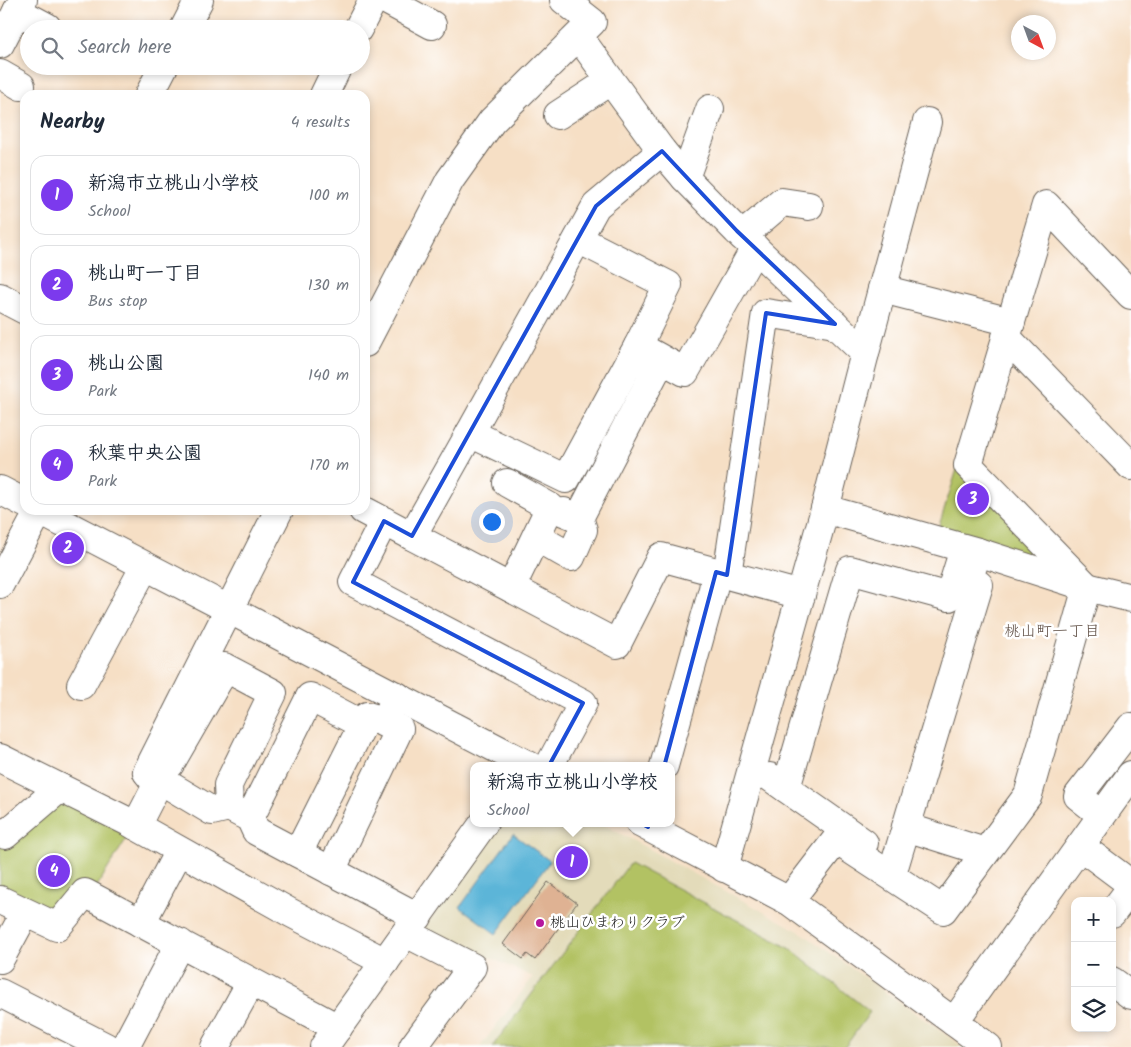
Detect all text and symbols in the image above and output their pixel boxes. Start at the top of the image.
north arrow [1011,15,1056,60]
search box [20,20,370,75]
text: Search here [78,33,172,63]
icon: search [38,34,66,62]
text: Nearby [40,106,105,139]
text: 4 results [291,110,350,135]
text: 新潟市立桃山小学校 [88,169,259,199]
text: 1 [55,183,59,208]
text: 100 m [309,183,349,208]
text: School [88,199,131,224]
text: 桃山町一丁目 [88,259,202,289]
text: 2 [52,273,62,298]
text: 130 m [308,273,349,298]
text: Bus stop [88,289,147,314]
text: 桃山公園 [88,349,164,379]
text: 3 [53,363,61,388]
text: 140 m [308,363,349,388]
text: Park [88,379,117,404]
text: 秋葉中央公園 [88,439,202,469]
text: 4 [53,453,61,478]
text: 170 m [309,453,349,478]
text: Park [88,469,117,494]
pin: 3 [957,480,989,518]
your location [479,509,505,535]
pin: 2 [52,529,84,567]
district label: 桃山町一丁目 [1004,619,1100,644]
popup [470,762,675,827]
text: 新潟市立桃山小学校 [487,768,658,798]
text: School [487,798,530,823]
pin: 1 [556,843,588,881]
pin: 4 [38,852,70,890]
map controls [1071,897,1116,1032]
button: + [1071,897,1116,942]
place label: 桃山ひまわりクラブ [550,911,685,935]
marker: 桃山ひまわりクラブ [534,917,546,929]
button: − [1071,942,1116,987]
button: layers [1071,987,1116,1032]

